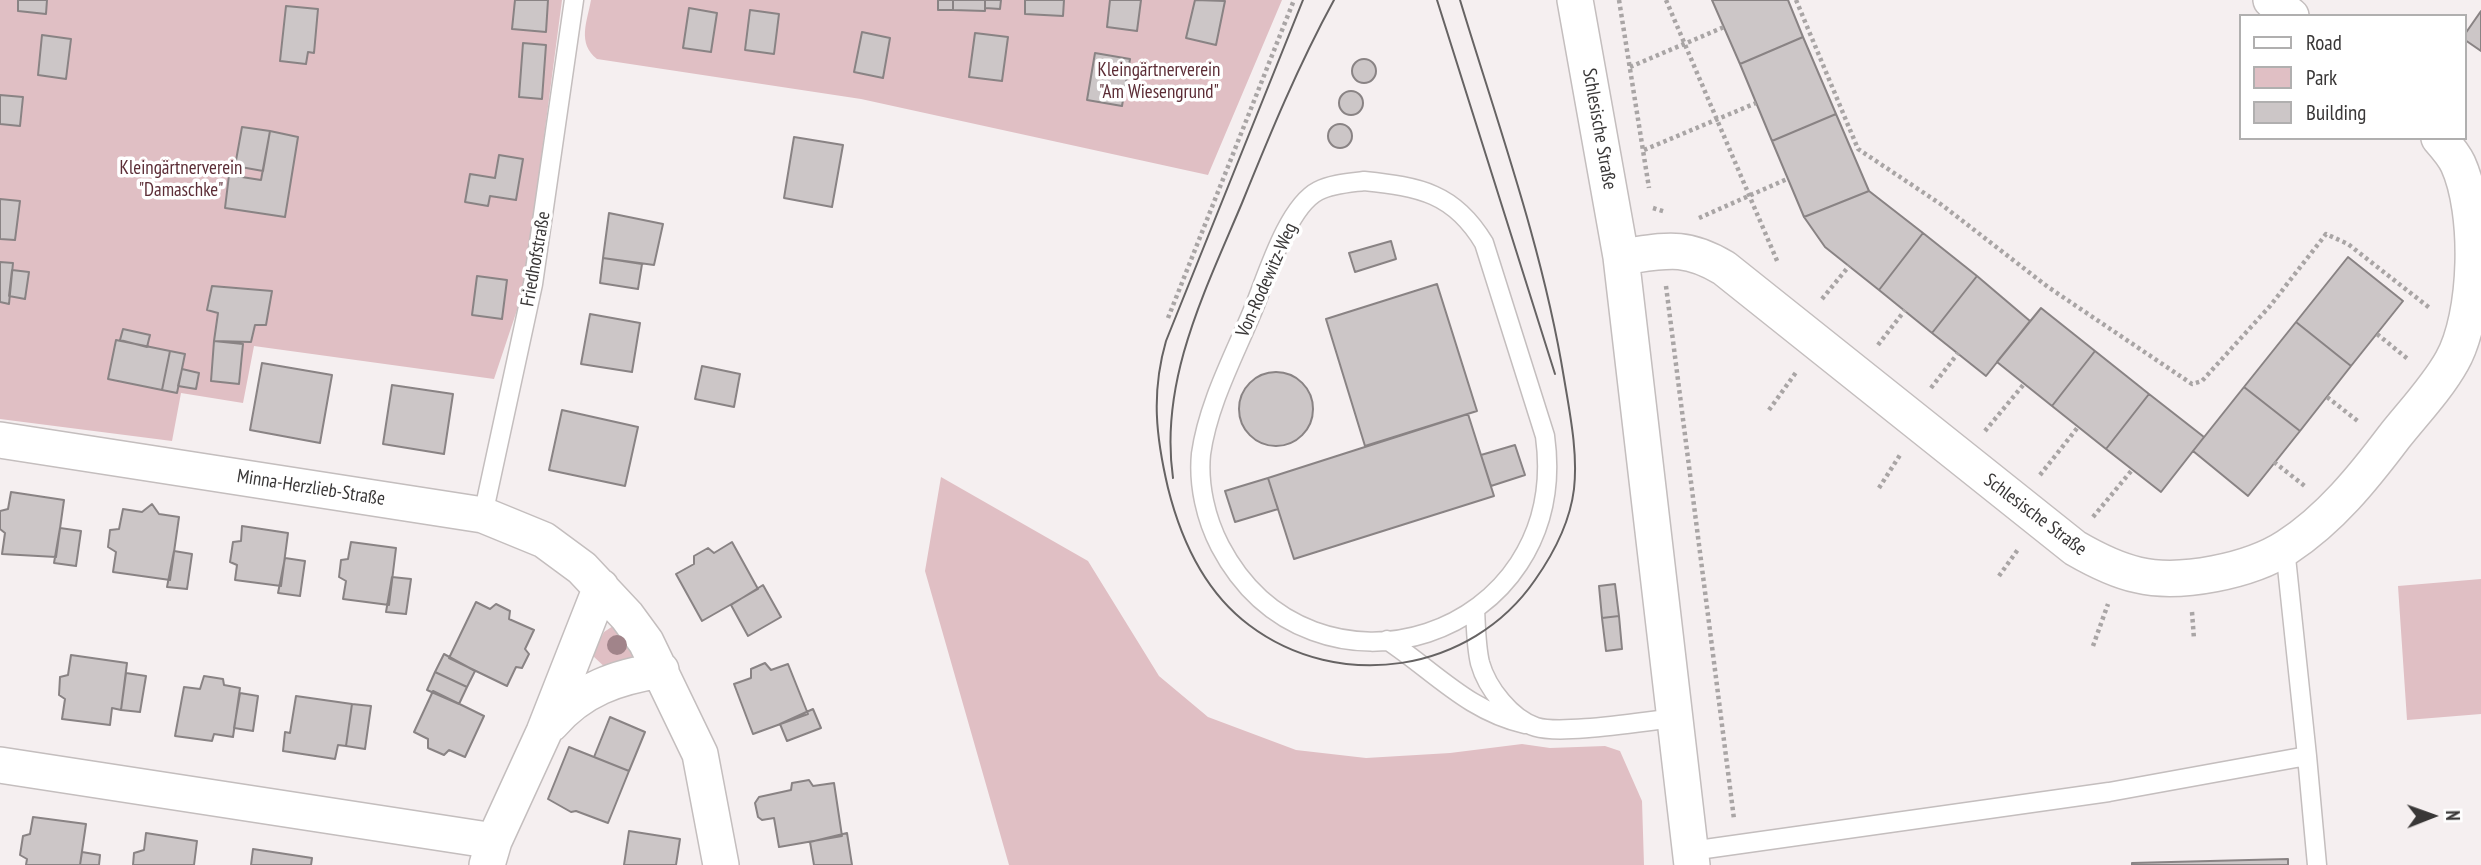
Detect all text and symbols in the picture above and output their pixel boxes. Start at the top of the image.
legend [2240,14,2467,140]
text: Road [2306,29,2342,56]
park label: Kleingärtnerverein "Am Wiesengrund" [1098,60,1220,104]
text: Park [2306,64,2337,91]
street label: Schlesische Straße [1577,67,1621,191]
text: Building [2306,99,2366,126]
park label: Kleingärtnerverein "Damaschke" [120,158,242,202]
street label: Friedhofstraße [516,210,556,308]
street label: Von-Rodewitz-Weg [1232,219,1302,341]
street label: Minna-Herzlieb-Straße [235,465,387,511]
street label: Schlesische Straße [1979,469,2091,561]
north arrow [2397,781,2467,851]
text: N [2441,810,2465,821]

